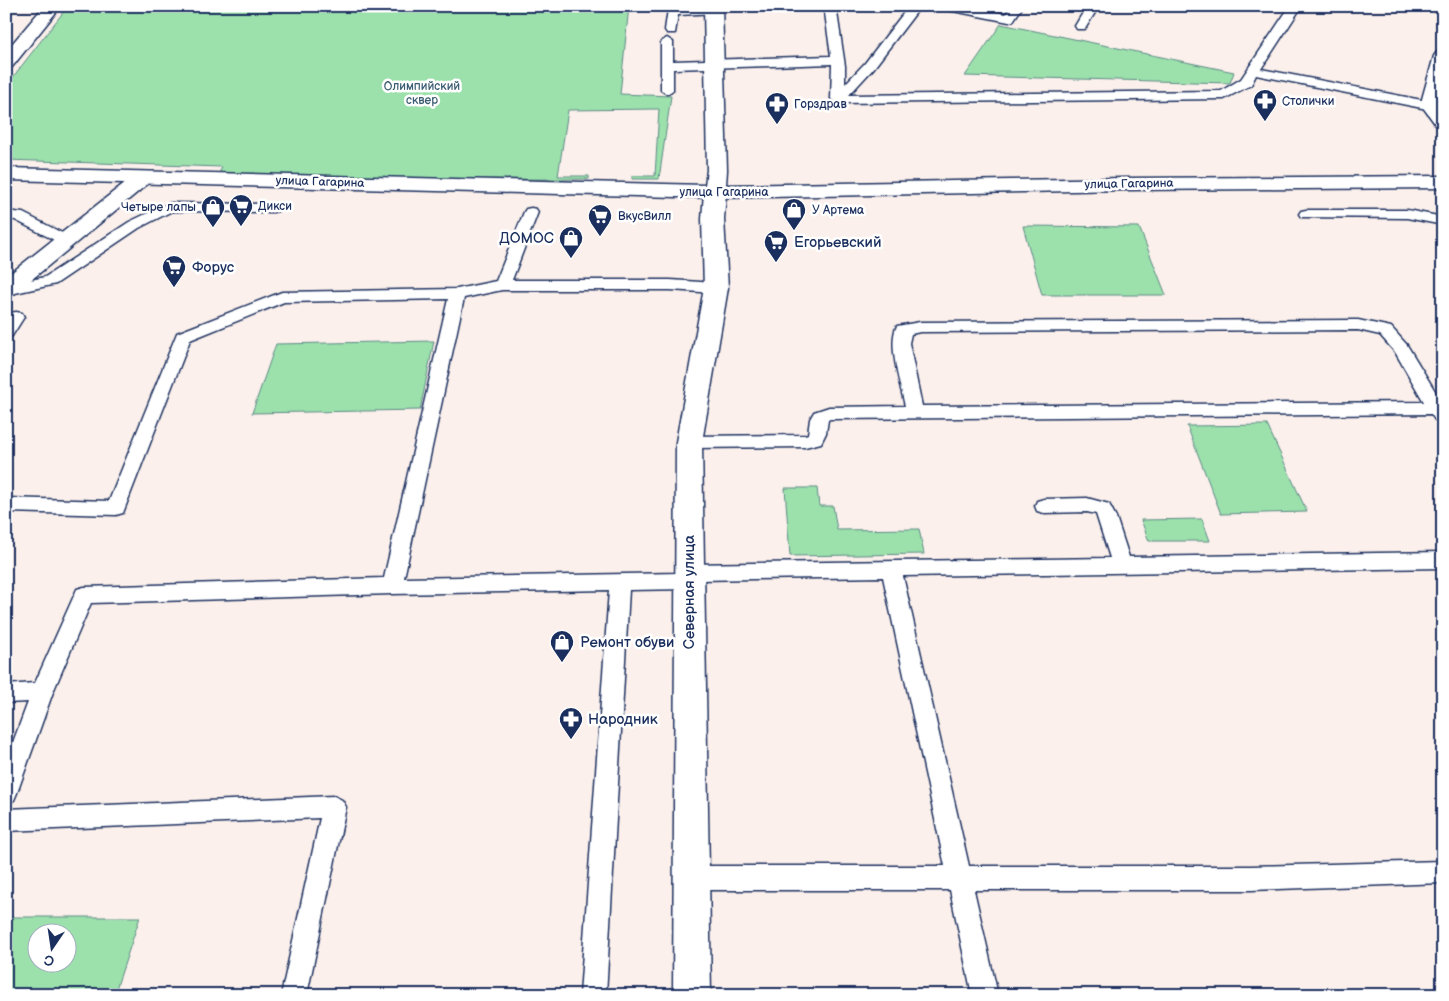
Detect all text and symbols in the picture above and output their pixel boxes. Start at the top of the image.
park label: Олимпийский сквер [384,79,460,108]
pharmacy icon: Столички [1252,88,1278,122]
pharmacy icon: Горздрав [764,91,790,125]
place label: Столички [1282,94,1334,109]
place label: Горздрав [794,97,847,112]
street label: улица Гагарина [275,173,365,191]
street label: улица Гагарина [1084,176,1174,192]
street label: улица Гагарина [680,185,769,200]
supermarket icon: Дикси [228,193,254,227]
shop icon: Четыре лапы [200,194,226,228]
shop icon: У Артема [781,197,807,231]
place label: Дикси [258,199,292,214]
place label: Четыре лапы [121,200,196,215]
supermarket icon: ВкусВилл [587,203,613,237]
place label: У Артема [812,203,864,218]
place label: ВкусВилл [618,209,672,224]
shop icon: ДОМОС [558,225,584,259]
place label: ДОМОС [499,229,554,248]
supermarket icon: Егорьевский [763,229,789,263]
place label: Егорьевский [794,233,881,252]
supermarket icon: Форус [161,254,187,288]
place label: Форус [192,258,235,277]
street label: Северная улица [680,535,699,649]
shop icon: Ремонт обуви [549,629,575,663]
place label: Ремонт обуви [580,633,674,652]
pharmacy icon: Народник [558,706,584,740]
place label: Народник [588,710,658,729]
north arrow [28,924,78,974]
text: С [42,951,56,970]

